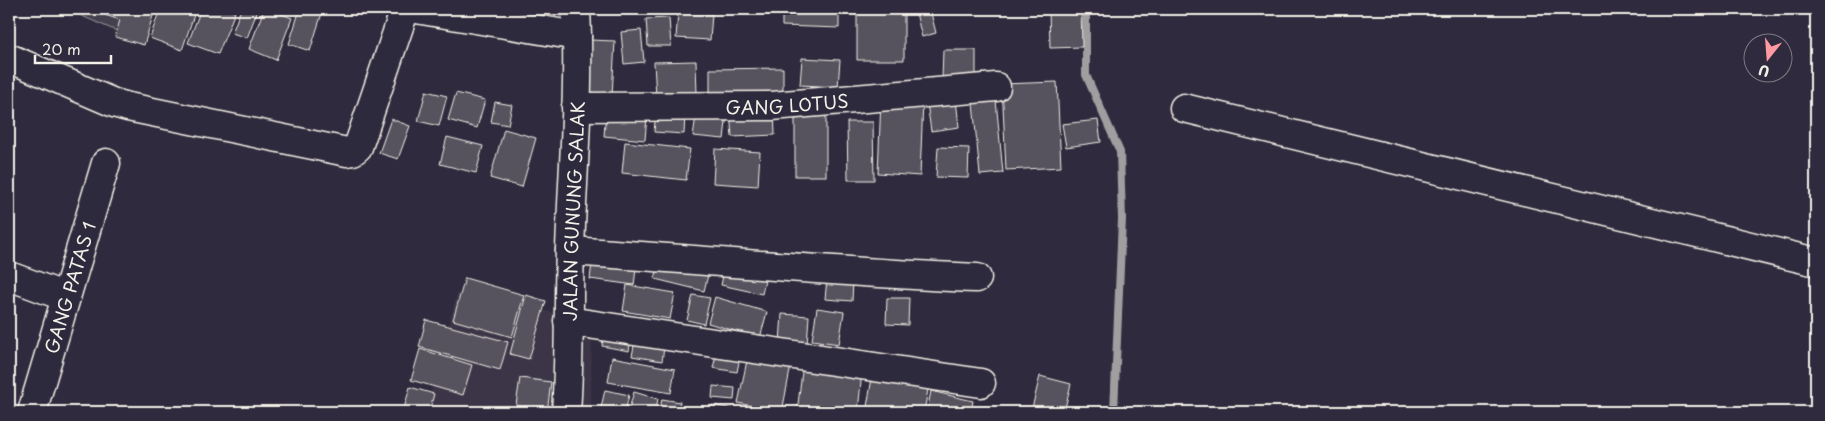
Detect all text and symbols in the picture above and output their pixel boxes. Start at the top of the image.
scale bar [35,32,111,64]
north arrow [1742,32,1792,82]
text: 20 m [42,37,81,60]
text: U [1756,59,1772,83]
street label: GANG LOTUS [725,86,849,120]
street label: JALAN GUNUNG SALAK [555,101,590,321]
street label: GANG PATAS 1 [37,218,101,357]

